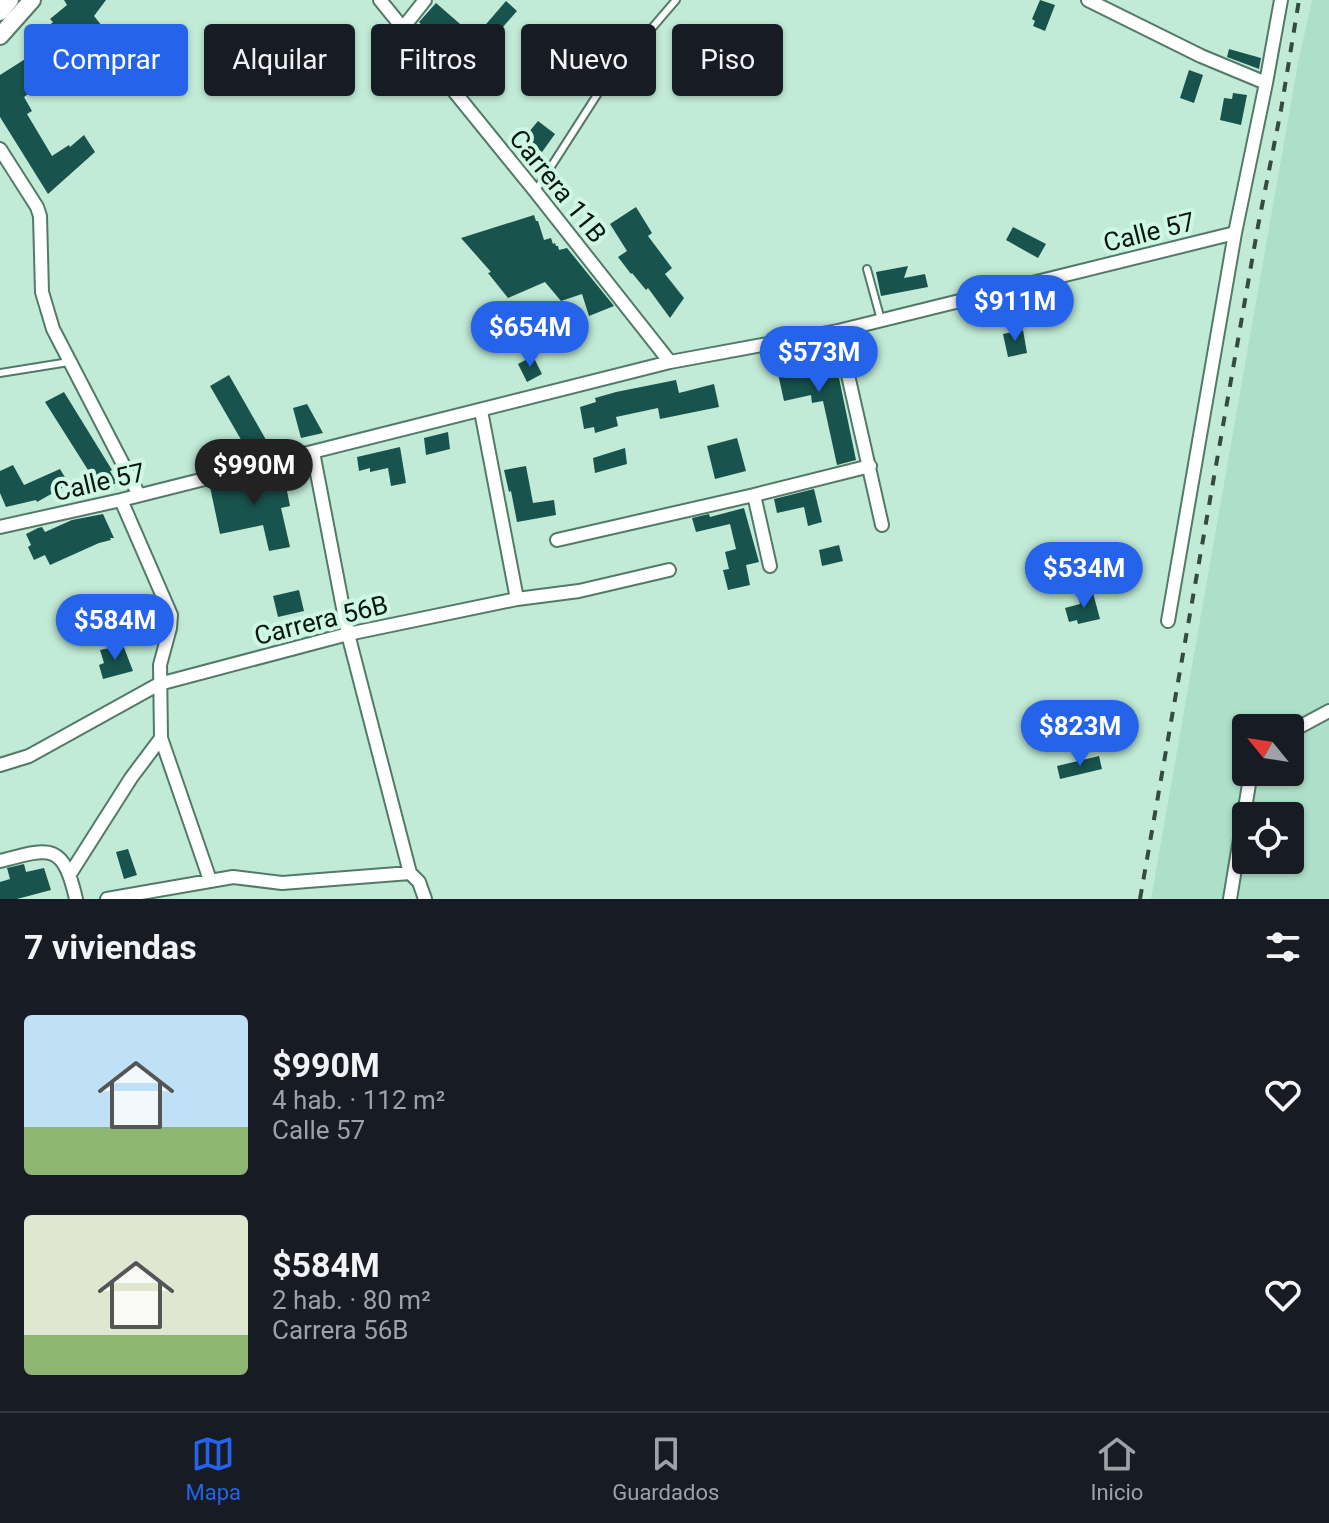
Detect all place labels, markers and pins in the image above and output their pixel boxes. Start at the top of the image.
pin: $911M [959,275,1071,343]
pin: $654M [474,301,586,369]
pin: $573M [763,326,875,394]
pin: $990M [198,439,310,507]
pin: $534M [1028,542,1140,610]
pin: $584M [59,594,171,662]
pin: $823M [1024,700,1136,768]

